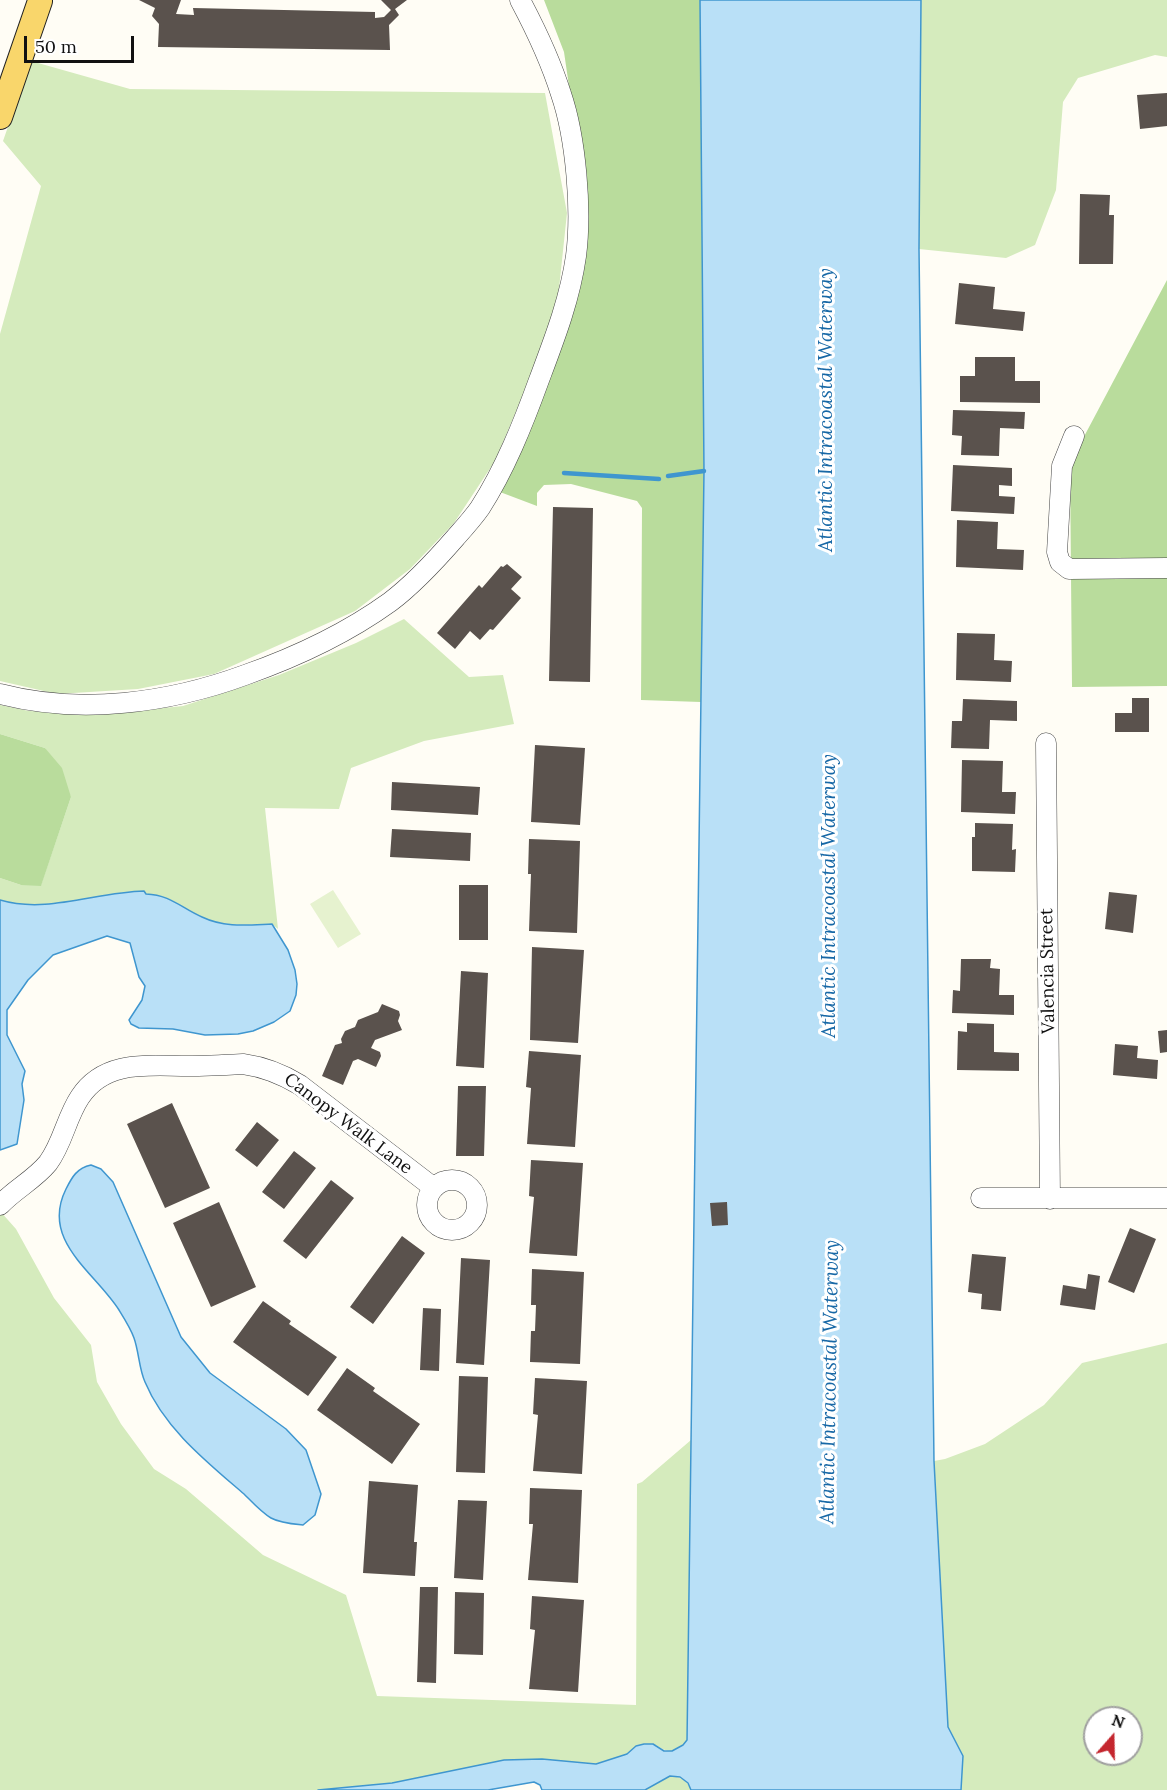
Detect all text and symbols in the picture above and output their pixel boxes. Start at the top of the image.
scale bar [27,24,136,62]
text: 50 m [35,35,77,58]
water label: Atlantic Intracoastal Waterway [814,268,838,552]
water label: Atlantic Intracoastal Waterway [817,754,841,1038]
street label: Valencia Street [1036,908,1060,1034]
street label: Canopy Walk Lane [280,1069,416,1179]
water label: Atlantic Intracoastal Waterway [816,1240,844,1524]
north arrow [1083,1706,1143,1766]
text: N [1109,1709,1128,1732]

